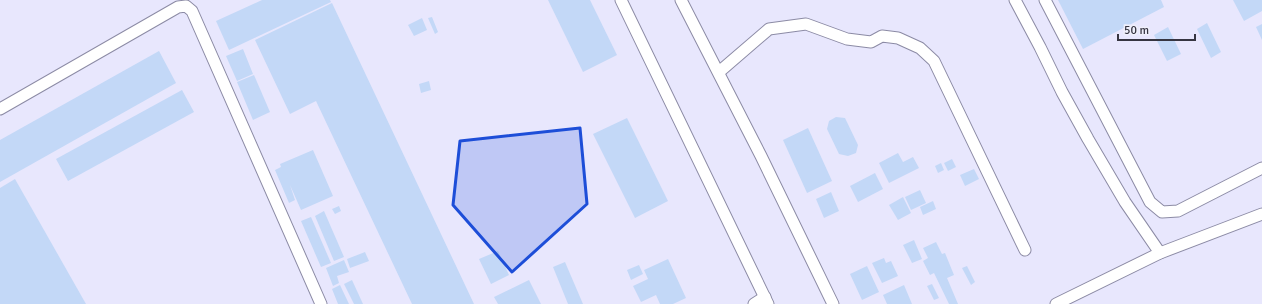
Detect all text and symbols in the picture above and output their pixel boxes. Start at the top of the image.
scale bar [1118,16,1195,42]
text: 50 m [1124,23,1149,38]

